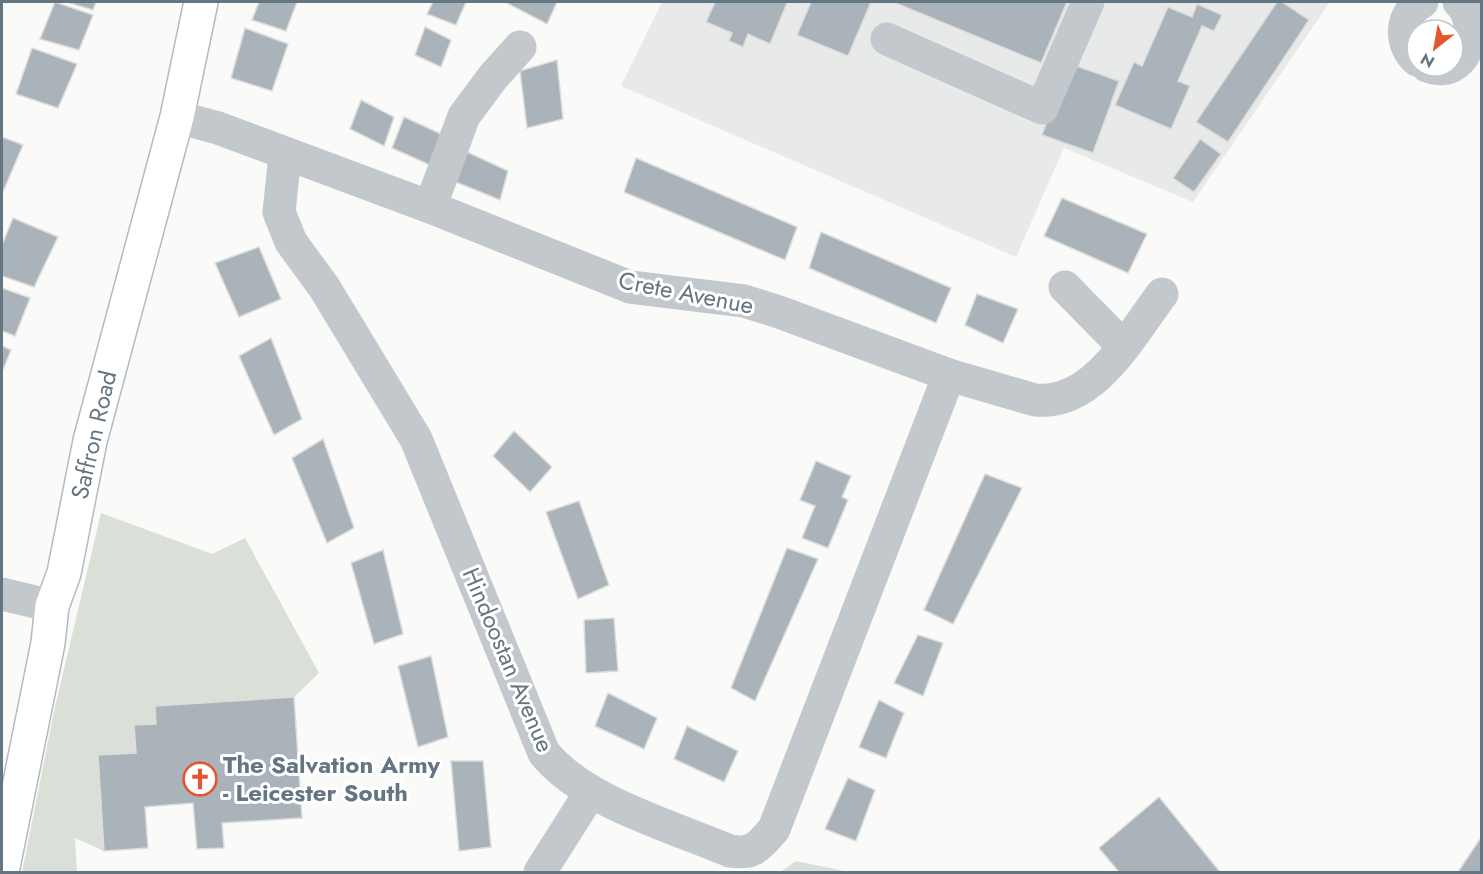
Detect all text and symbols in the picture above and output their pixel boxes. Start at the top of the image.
north arrow [1405,18,1465,78]
text: N [1416,47,1439,74]
street label: Crete Avenue [616,262,757,323]
street label: Saffron Road [62,367,125,503]
street label: Hindoostan Avenue [454,562,563,758]
place label: The Salvation Army - Leicester South [223,747,441,810]
church icon: The Salvation Army - Leicester South [182,761,218,797]

